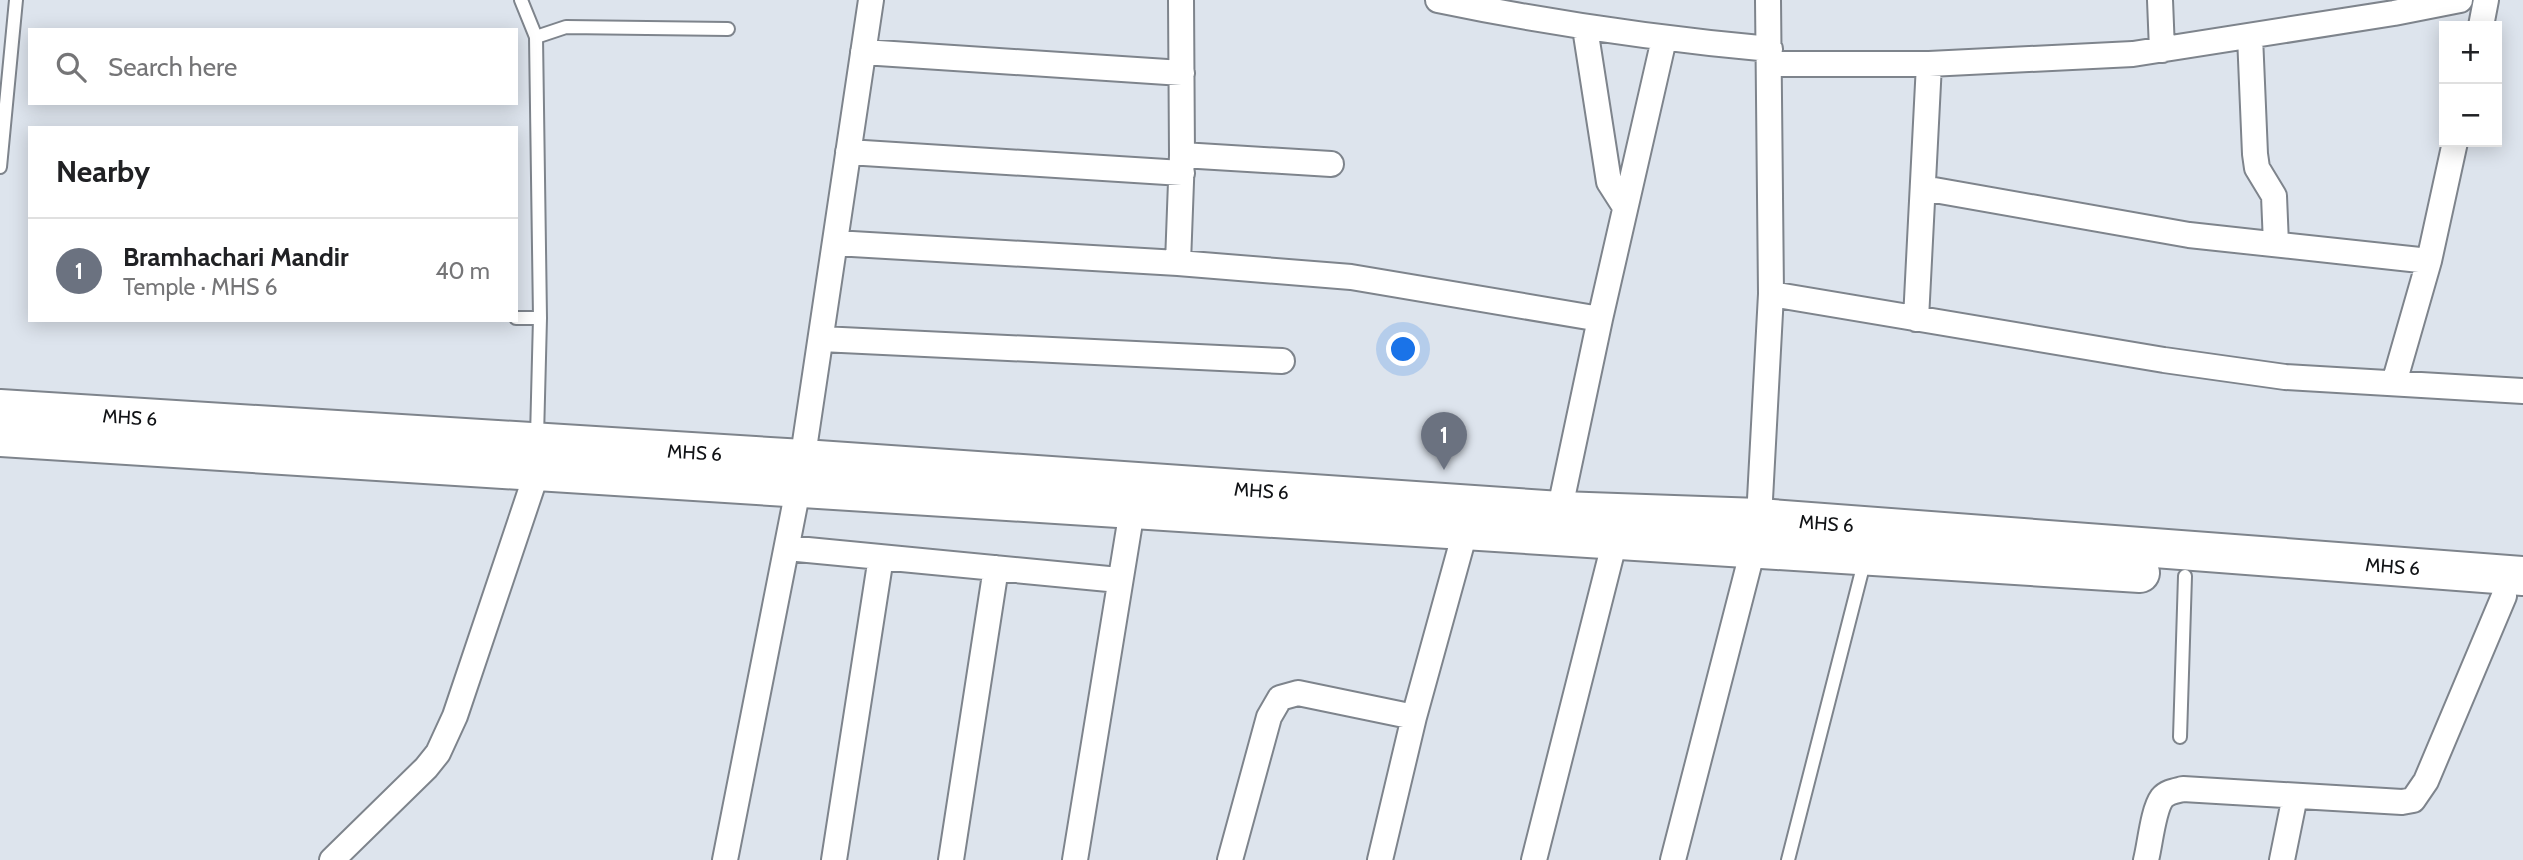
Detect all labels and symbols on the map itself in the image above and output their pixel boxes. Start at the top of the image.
your location [1386,332,1420,366]
street label: MHS 6 [102,404,158,430]
pin: 1 [1421,412,1467,470]
street label: MHS 6 [667,439,723,465]
street label: MHS 6 [1233,477,1290,504]
street label: MHS 6 [1798,510,1855,537]
street label: MHS 6 [2364,553,2421,580]

